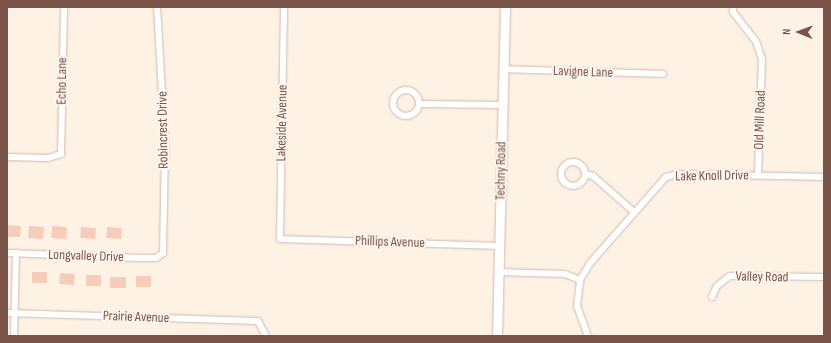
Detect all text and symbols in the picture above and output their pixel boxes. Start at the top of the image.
north arrow [779,12,819,52]
text: N [780,29,793,35]
street label: Echo Lane [53,57,71,105]
street label: Lavigne Lane [553,63,613,81]
street label: Lakeside Avenue [273,84,291,162]
street label: Old Mill Road [751,90,769,150]
street label: Robincrest Drive [154,91,172,169]
street label: Techny Road [492,141,510,201]
street label: Lake Knoll Drive [675,167,749,185]
street label: Phillips Avenue [355,232,425,252]
street label: Longvalley Drive [48,246,124,266]
street label: Valley Road [735,268,789,286]
street label: Prairie Avenue [103,307,169,327]

